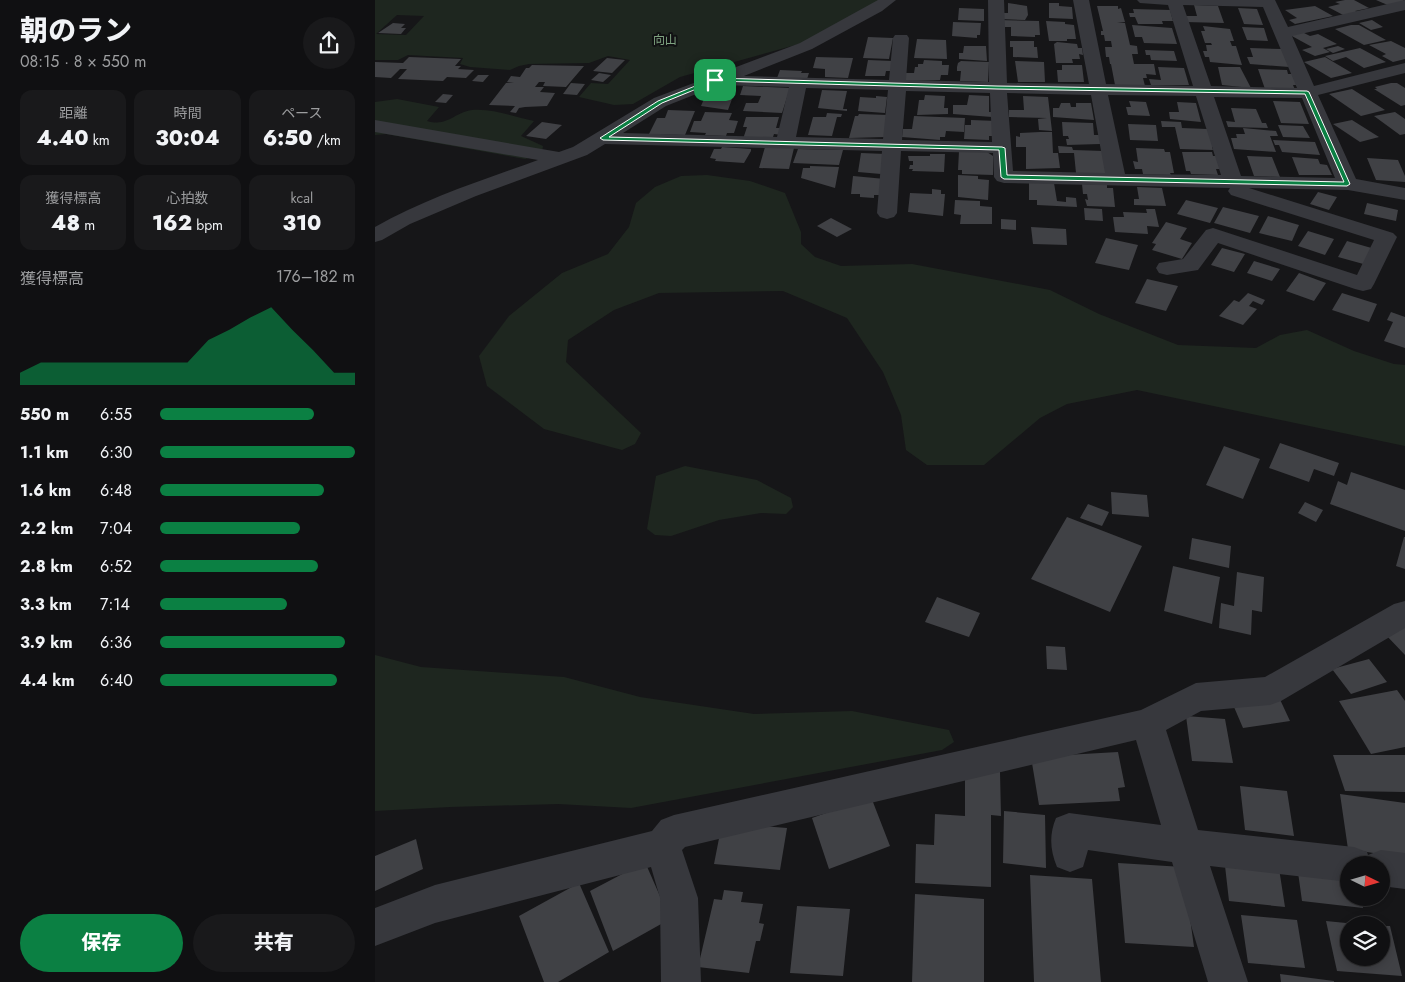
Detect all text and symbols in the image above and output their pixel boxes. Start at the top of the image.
text: 朝のラン [20,10,132,51]
button: share [303,17,355,69]
park label: 向山 [653,31,677,49]
text: 08:15 · 8 × 550 m [20,50,147,73]
pin [694,59,736,101]
icon: arrive [701,66,729,94]
text: 距離 [59,103,87,123]
text: 時間 [173,103,201,123]
text: ペース [281,103,322,123]
text: 4.40 [37,123,89,153]
text: 30:04 [155,123,220,153]
text: 6:50 [263,123,313,153]
text: km [89,130,110,150]
text: /km [313,130,341,150]
text: 獲得標高 [45,188,101,208]
text: 心拍数 [166,188,208,208]
text: kcal [291,188,313,208]
text: 48 [51,208,80,238]
text: 162 [152,208,192,238]
text: 310 [282,208,321,238]
text: m [80,215,95,235]
text: bpm [192,215,223,235]
text: 176–182 m [276,265,355,288]
text: 獲得標高 [20,267,84,290]
text: 550 m [20,403,69,426]
text: 6:55 [100,403,132,426]
text: 1.1 km [20,441,69,464]
text: 6:30 [100,441,132,464]
text: 1.6 km [20,479,71,502]
text: 6:48 [100,479,132,502]
text: 2.2 km [20,517,73,540]
text: 7:04 [100,517,132,540]
text: 2.8 km [20,555,73,578]
text: 6:52 [100,555,132,578]
text: 3.3 km [20,593,72,616]
text: 7:14 [100,593,130,616]
text: 3.9 km [20,631,73,654]
text: 6:36 [100,631,132,654]
text: 4.4 km [20,669,75,692]
text: 6:40 [100,669,133,692]
north arrow [1340,856,1390,906]
map controls [1340,856,1390,966]
button: 保存 [20,914,183,972]
button: 共有 [193,914,355,972]
button: layers [1340,916,1390,966]

